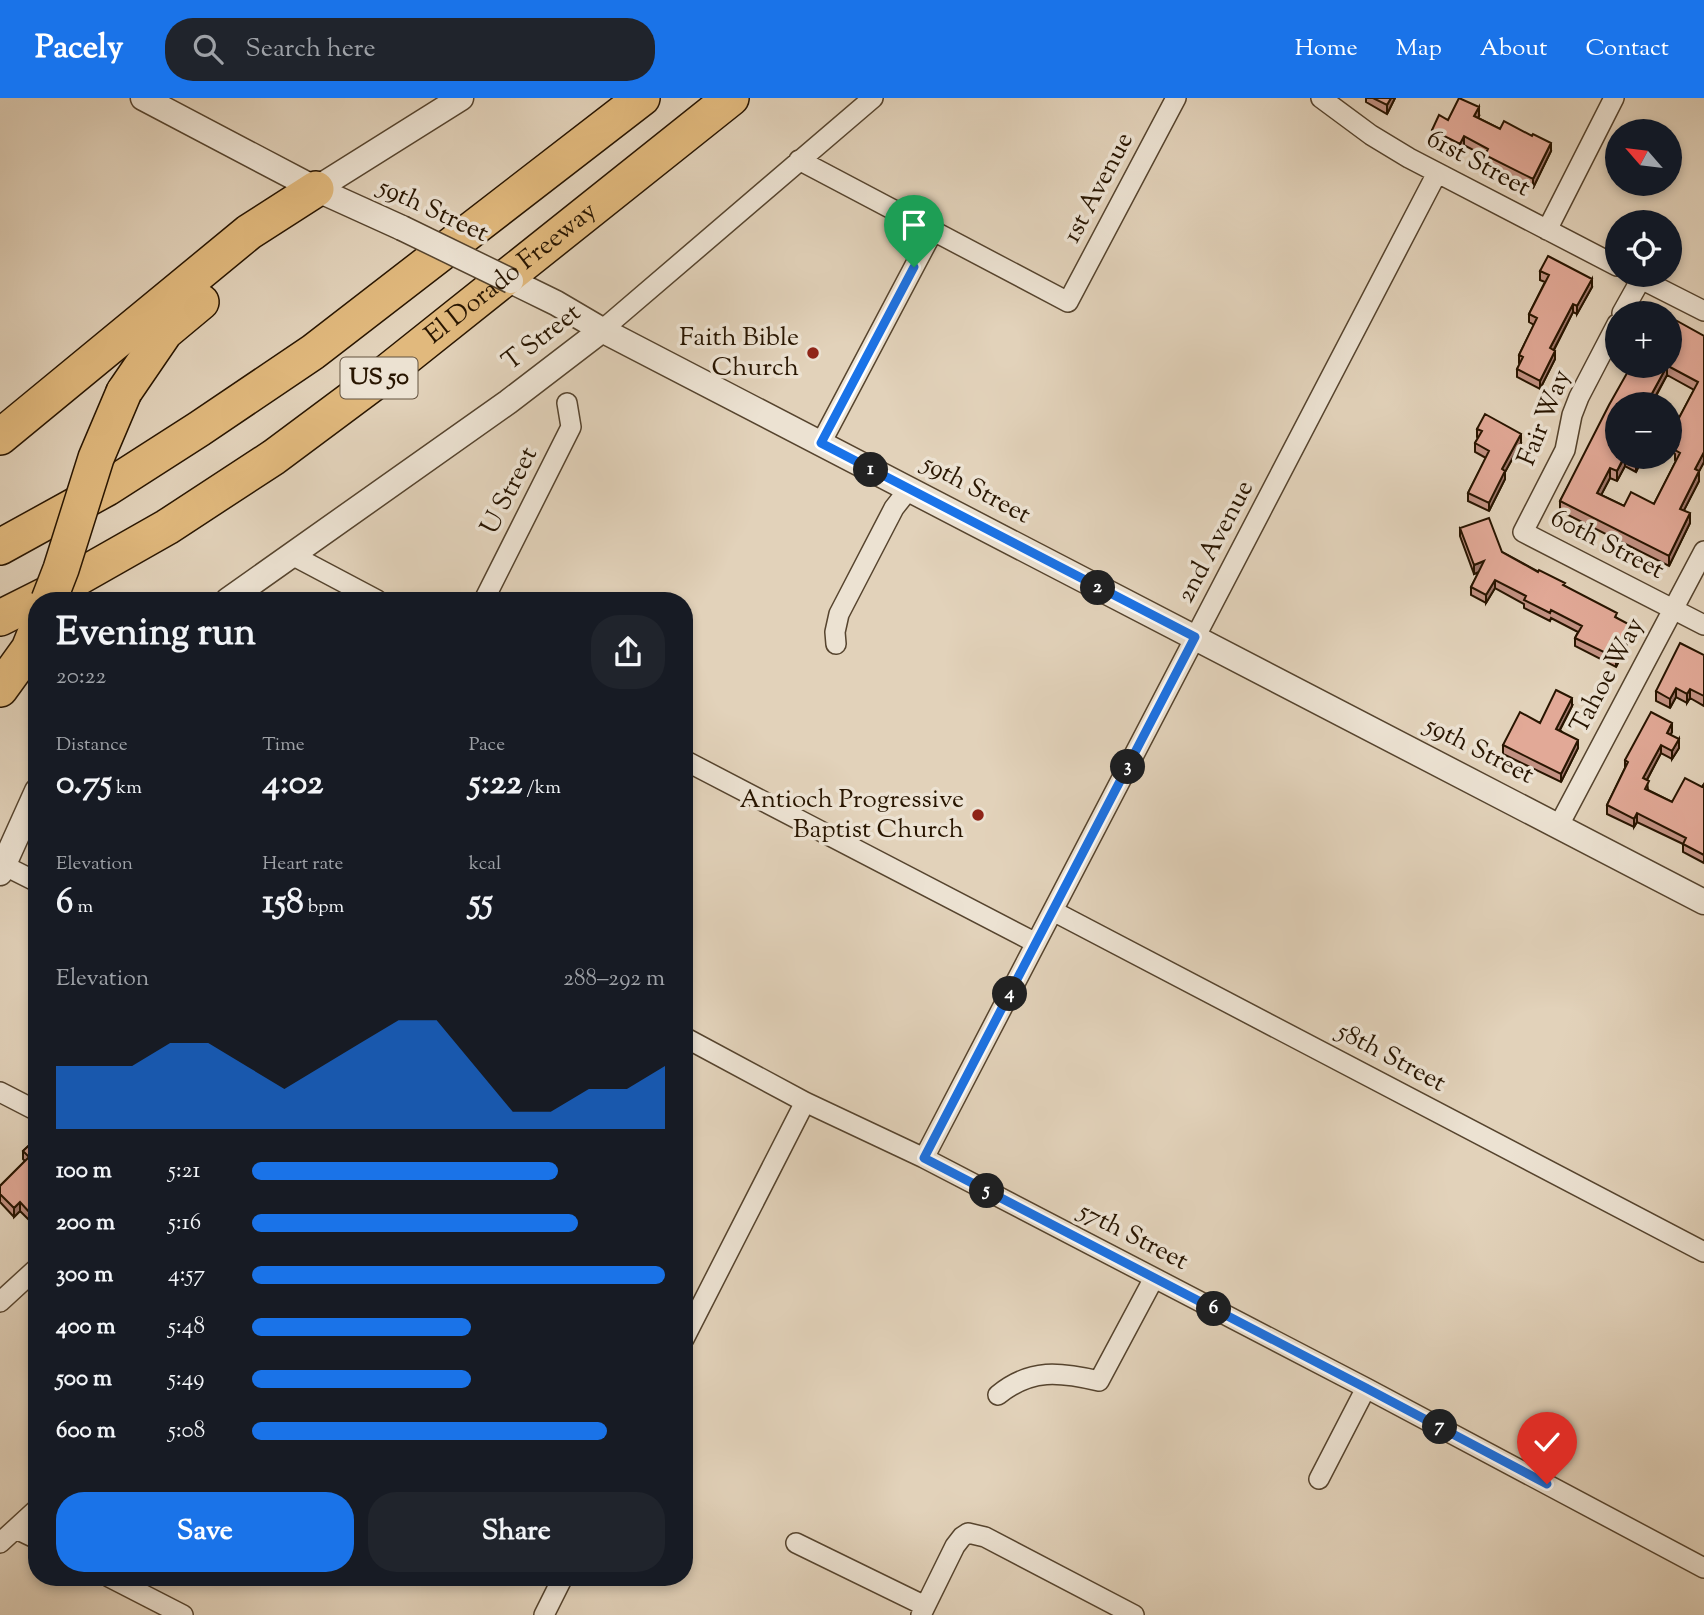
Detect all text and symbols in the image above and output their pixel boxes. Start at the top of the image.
search box [165,18,655,81]
text: Pacely [35,25,123,73]
icon: search [189,30,227,68]
text: Search here [245,31,376,68]
text: Home [1295,32,1358,66]
text: Map [1396,32,1442,66]
text: About [1480,32,1547,66]
text: Contact [1585,32,1669,66]
north arrow [1605,119,1682,196]
map controls [1605,119,1682,469]
street label: 61st Street [1419,121,1537,207]
street label: 1st Avenue [1054,126,1144,250]
street label: 59th Street [370,168,494,253]
street label: El Dorado Freeway [417,193,605,353]
pin [884,195,944,267]
icon: arrive [895,206,933,244]
button: locate [1605,210,1682,287]
street label: T Street [495,295,589,381]
button: + [1605,301,1682,378]
place label: Faith Bible Church [679,320,799,387]
marker: Faith Bible Church [805,345,821,361]
road number: US 50 [340,358,418,398]
street label: Fair Way [1509,364,1581,472]
button: − [1605,392,1682,469]
street label: U Street [472,441,548,541]
street label: 59th Street [913,445,1037,534]
pin: 1 [854,452,888,488]
text: 1 [867,456,874,483]
street label: 2nd Avenue [1168,474,1264,610]
street label: 60th Street [1544,501,1670,590]
pin: 2 [1080,570,1116,606]
text: 2 [1093,574,1102,601]
text: Evening run [56,608,256,662]
street label: Tahoe Way [1562,611,1654,741]
button: share [591,615,665,689]
text: 20:22 [56,661,106,694]
street label: 59th Street [1416,707,1540,794]
text: Distance [56,732,128,759]
text: Time [262,732,305,759]
text: Pace [469,732,505,759]
pin: 3 [1110,750,1146,784]
text: 3 [1124,753,1131,780]
text: 0.75 [56,759,112,810]
text: 4:02 [262,759,323,810]
text: 5:22 [469,759,523,810]
text: km [112,775,142,802]
text: /km [523,775,561,802]
place label: Antioch Progressive Baptist Church [740,782,964,849]
marker: Antioch Progressive Baptist Church [970,807,986,823]
text: Elevation [56,851,133,878]
text: Heart rate [262,851,343,878]
text: kcal [469,851,501,878]
text: 6 [56,878,73,929]
text: 158 [262,878,304,929]
text: 55 [469,878,493,929]
text: m [73,894,93,921]
text: bpm [304,894,344,921]
text: Elevation [56,963,149,996]
text: 288–292 m [563,963,665,996]
pin: 4 [992,976,1028,1012]
text: 4 [1005,980,1014,1007]
street label: 58th Street [1328,1013,1452,1102]
text: 100 m [56,1155,112,1188]
text: 5:21 [168,1155,200,1188]
pin: 5 [970,1174,1004,1208]
text: 5 [983,1177,990,1204]
street label: 57th Street [1070,1193,1194,1280]
text: 200 m [56,1207,115,1240]
text: 5:16 [168,1207,201,1240]
text: 300 m [56,1259,113,1292]
text: 4:57 [168,1259,205,1292]
pin: 6 [1196,1292,1232,1326]
text: 6 [1209,1295,1218,1322]
text: 400 m [56,1311,116,1344]
text: 5:48 [168,1311,205,1344]
text: 500 m [56,1363,112,1396]
text: 5:49 [168,1363,204,1396]
pin: 7 [1422,1410,1458,1444]
pin [1517,1412,1577,1484]
text: 7 [1435,1413,1444,1440]
text: 600 m [56,1415,116,1448]
text: 5:08 [168,1415,205,1448]
icon: check [1528,1423,1566,1461]
button: Save [56,1492,354,1572]
button: Share [368,1492,665,1572]

